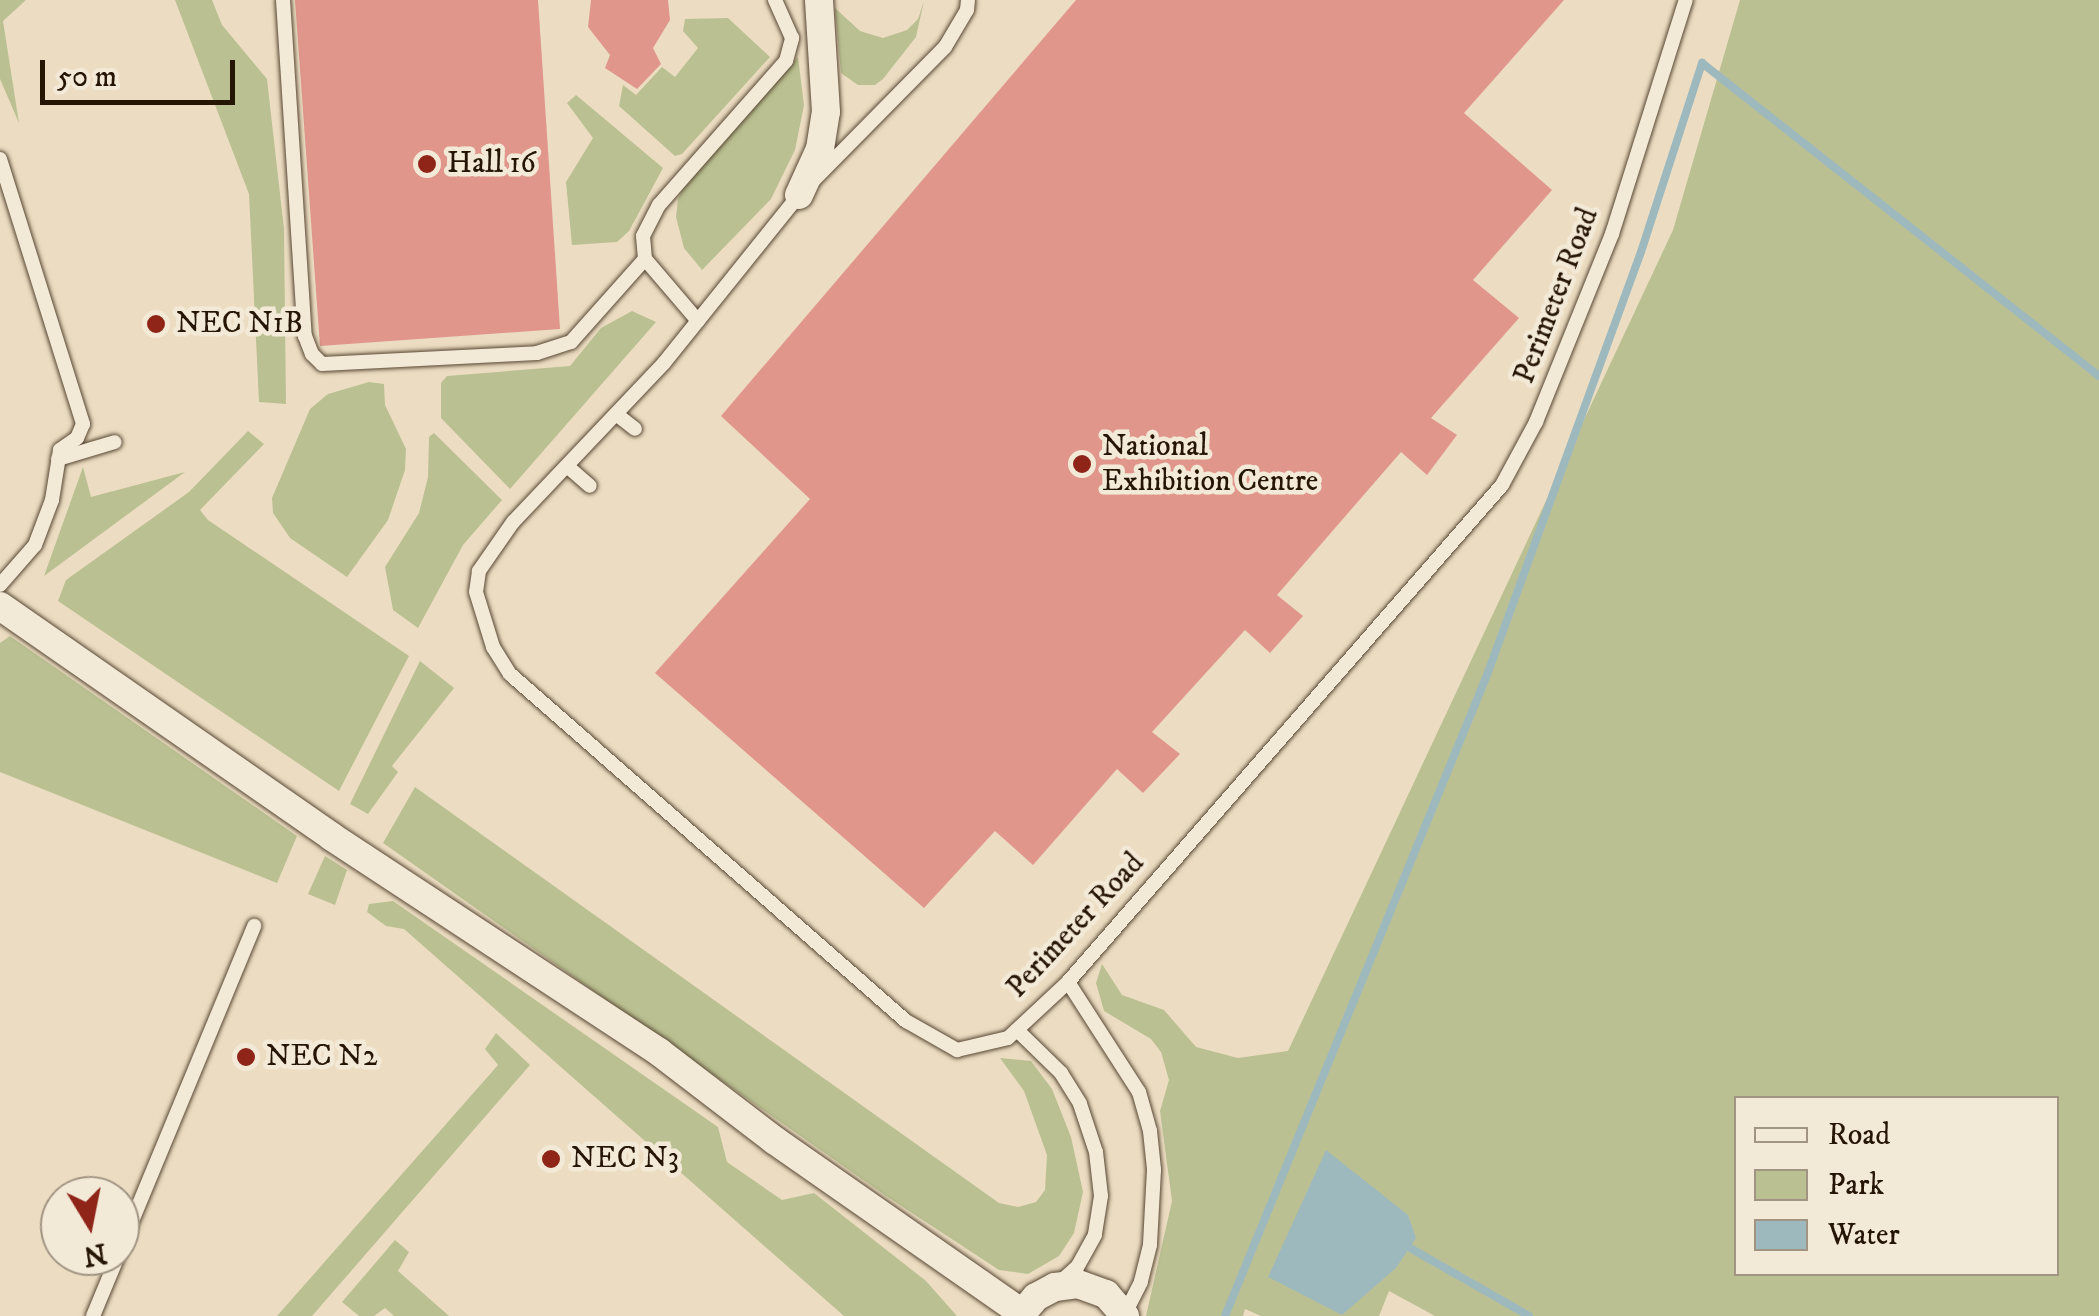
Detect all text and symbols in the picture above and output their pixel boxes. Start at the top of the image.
scale bar [45,40,240,102]
text: 50 m [57,59,117,96]
place label: Hall 16 [447,146,536,182]
marker: Hall 16 [416,153,438,175]
street label: Perimeter Road [1507,203,1607,389]
place label: NEC N1B [176,306,303,342]
marker: NEC N1B [145,313,167,335]
place label: National Exhibition Centre [1102,429,1318,500]
marker: National Exhibition Centre [1071,453,1093,475]
street label: Perimeter Road [1000,846,1152,1006]
place label: NEC N2 [266,1039,378,1075]
marker: NEC N2 [235,1046,257,1068]
legend [1734,1096,2059,1276]
text: Road [1828,1117,1890,1154]
place label: NEC N3 [571,1141,679,1177]
marker: NEC N3 [540,1148,562,1170]
text: Park [1828,1167,1884,1204]
north arrow [40,1176,140,1276]
text: Water [1828,1217,1900,1254]
text: N [81,1235,109,1273]

